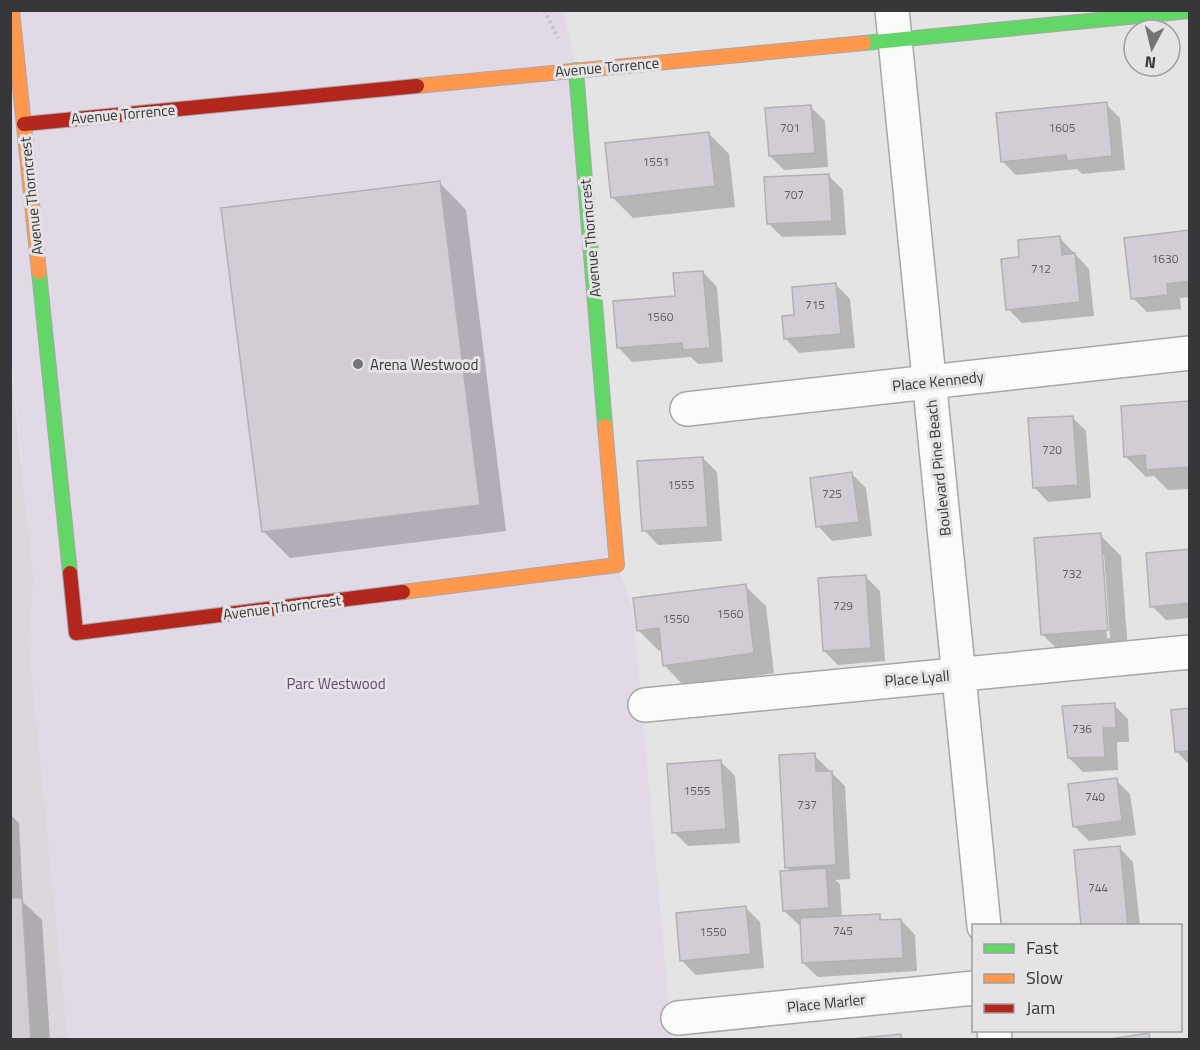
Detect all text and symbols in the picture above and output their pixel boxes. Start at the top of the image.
north arrow [1122,18,1182,78]
text: N [1143,50,1157,75]
street label: Avenue Torrence [554,51,660,83]
street label: Avenue Torrence [70,98,176,130]
house number: 701 [780,118,800,137]
house number: 1605 [1049,118,1076,137]
street label: Avenue Thorncrest [13,135,49,256]
house number: 1551 [643,152,669,171]
street label: Avenue Thorncrest [573,177,607,298]
house number: 707 [784,185,804,204]
house number: 1630 [1152,249,1179,268]
house number: 712 [1031,259,1051,278]
house number: 715 [805,295,825,314]
house number: 1560 [647,307,674,326]
place label: Arena Westwood [370,353,478,376]
marker: Arena Westwood [351,357,365,371]
street label: Place Kennedy [891,365,985,397]
street label: Boulevard Pine Beach [919,399,957,537]
house number: 720 [1042,440,1062,459]
house number: 1555 [668,475,695,494]
house number: 725 [822,484,842,503]
house number: 732 [1062,564,1082,583]
street label: Avenue Thorncrest [222,588,343,626]
house number: 729 [833,596,853,615]
house number: 1560 [717,604,744,623]
house number: 1550 [663,609,690,628]
street label: Place Lyall [883,664,951,692]
park label: Parc Westwood [286,672,386,695]
house number: 736 [1072,719,1092,738]
house number: 1555 [684,781,711,800]
house number: 740 [1085,787,1105,806]
house number: 737 [797,795,817,814]
house number: 744 [1088,878,1108,897]
house number: 745 [833,921,853,940]
house number: 1550 [700,922,727,941]
legend [972,924,1182,1032]
text: Fast [1026,934,1059,961]
text: Slow [1026,964,1063,991]
street label: Place Marler [786,987,866,1019]
text: Jam [1026,994,1055,1021]

